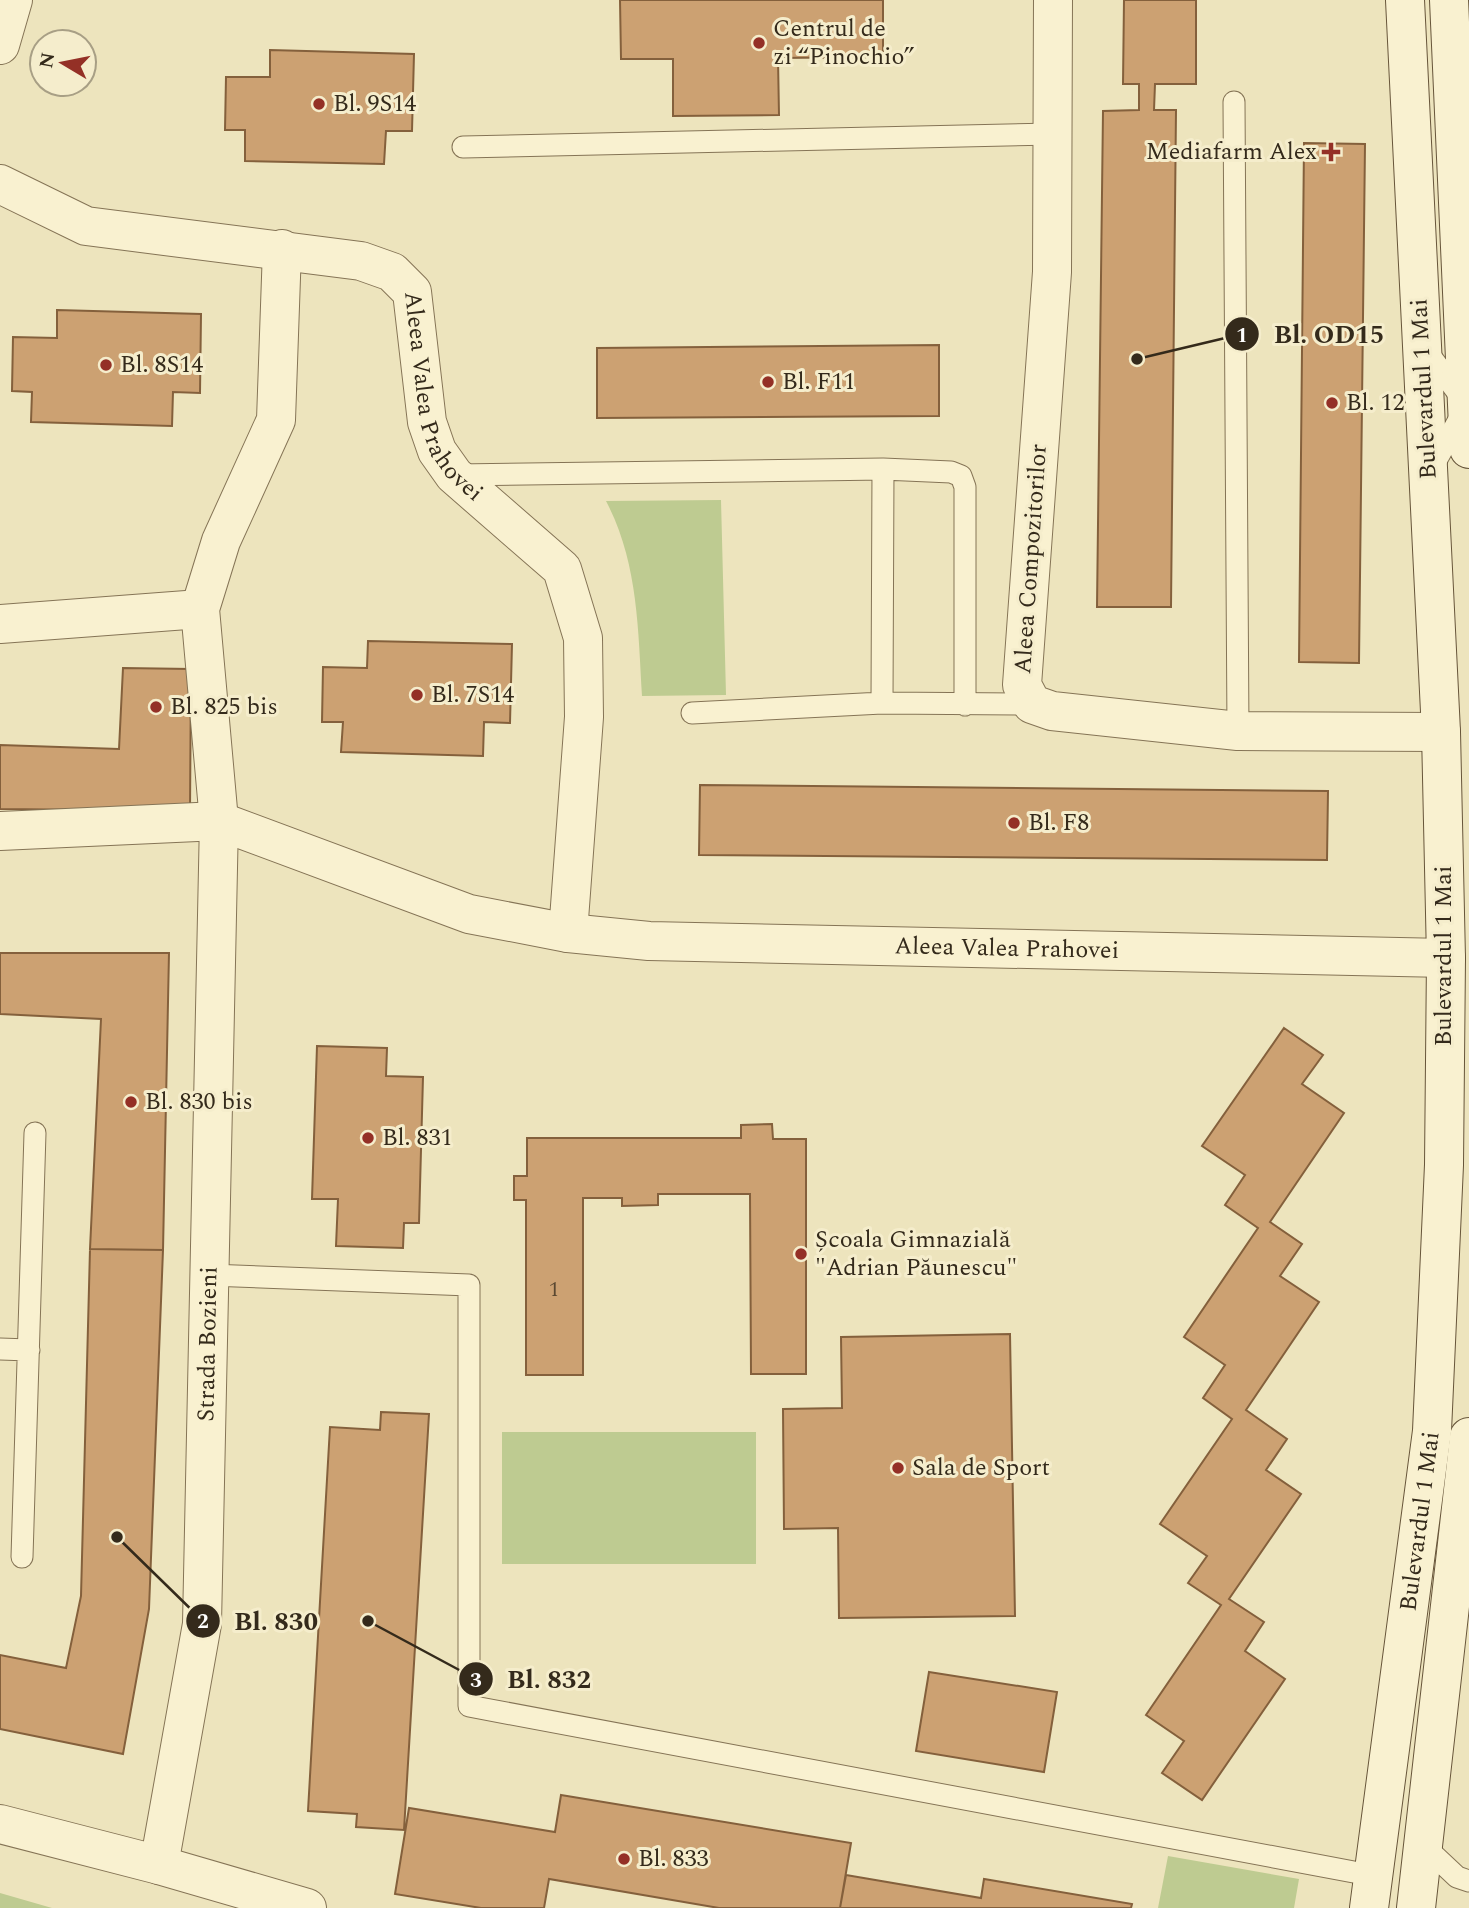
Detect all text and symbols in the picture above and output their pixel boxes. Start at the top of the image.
place label: Centrul de zi “Pinochio” [773,11,915,75]
north arrow [28,28,98,98]
marker: Centrul de zi “Pinochio” [751,35,767,51]
text: N [32,50,63,70]
place label: Bl. 9S14 [333,86,416,122]
marker: Bl. 9S14 [311,96,327,112]
place label: Mediafarm Alex [1146,134,1317,170]
marker: Mediafarm Alex [1323,144,1339,160]
street label: Aleea Valea Prahovei [394,289,491,510]
street label: Bulevardul 1 Mai [1401,298,1447,480]
callout: Bl. OD15 [1224,311,1398,358]
text: Bl. OD15 [1274,315,1384,355]
text: 1 [1236,320,1248,352]
place label: Bl. 8S14 [120,347,203,383]
marker: Bl. 8S14 [98,357,114,373]
place label: Bl. F11 [782,364,855,400]
marker: Bl. F11 [760,374,776,390]
place label: Bl. 12 [1346,385,1405,421]
marker: Bl. 12 [1324,395,1340,411]
street label: Aleea Compozitorilor [1005,443,1057,675]
place label: Bl. 7S14 [431,677,514,713]
marker: Bl. 7S14 [409,687,425,703]
place label: Bl. 825 bis [170,689,278,725]
marker: Bl. 825 bis [148,699,164,715]
place label: Bl. F8 [1028,805,1089,841]
marker: Bl. F8 [1006,815,1022,831]
street label: Bulevardul 1 Mai [1426,866,1462,1046]
street label: Aleea Valea Prahovei [894,928,1120,969]
place label: Bl. 830 bis [145,1084,253,1120]
marker: Bl. 830 bis [123,1094,139,1110]
place label: Bl. 831 [382,1120,453,1156]
marker: Bl. 831 [360,1130,376,1146]
place label: Școala Gimnazială "Adrian Păunescu" [815,1222,1017,1286]
marker: Școala Gimnazială "Adrian Păunescu" [793,1246,809,1262]
street label: Strada Bozieni [188,1266,228,1422]
house number: 1 [549,1274,559,1306]
street label: Bulevardul 1 Mai [1390,1429,1450,1613]
place label: Sala de Sport [912,1450,1050,1486]
marker: Sala de Sport [890,1460,906,1476]
callout: Bl. 830 [185,1597,332,1644]
text: Bl. 830 [234,1602,318,1642]
text: 2 [197,1606,209,1638]
callout: Bl. 832 [458,1656,605,1703]
text: Bl. 832 [507,1660,591,1700]
text: 3 [470,1665,482,1697]
place label: Bl. 833 [638,1841,709,1877]
marker: Bl. 833 [616,1851,632,1867]

